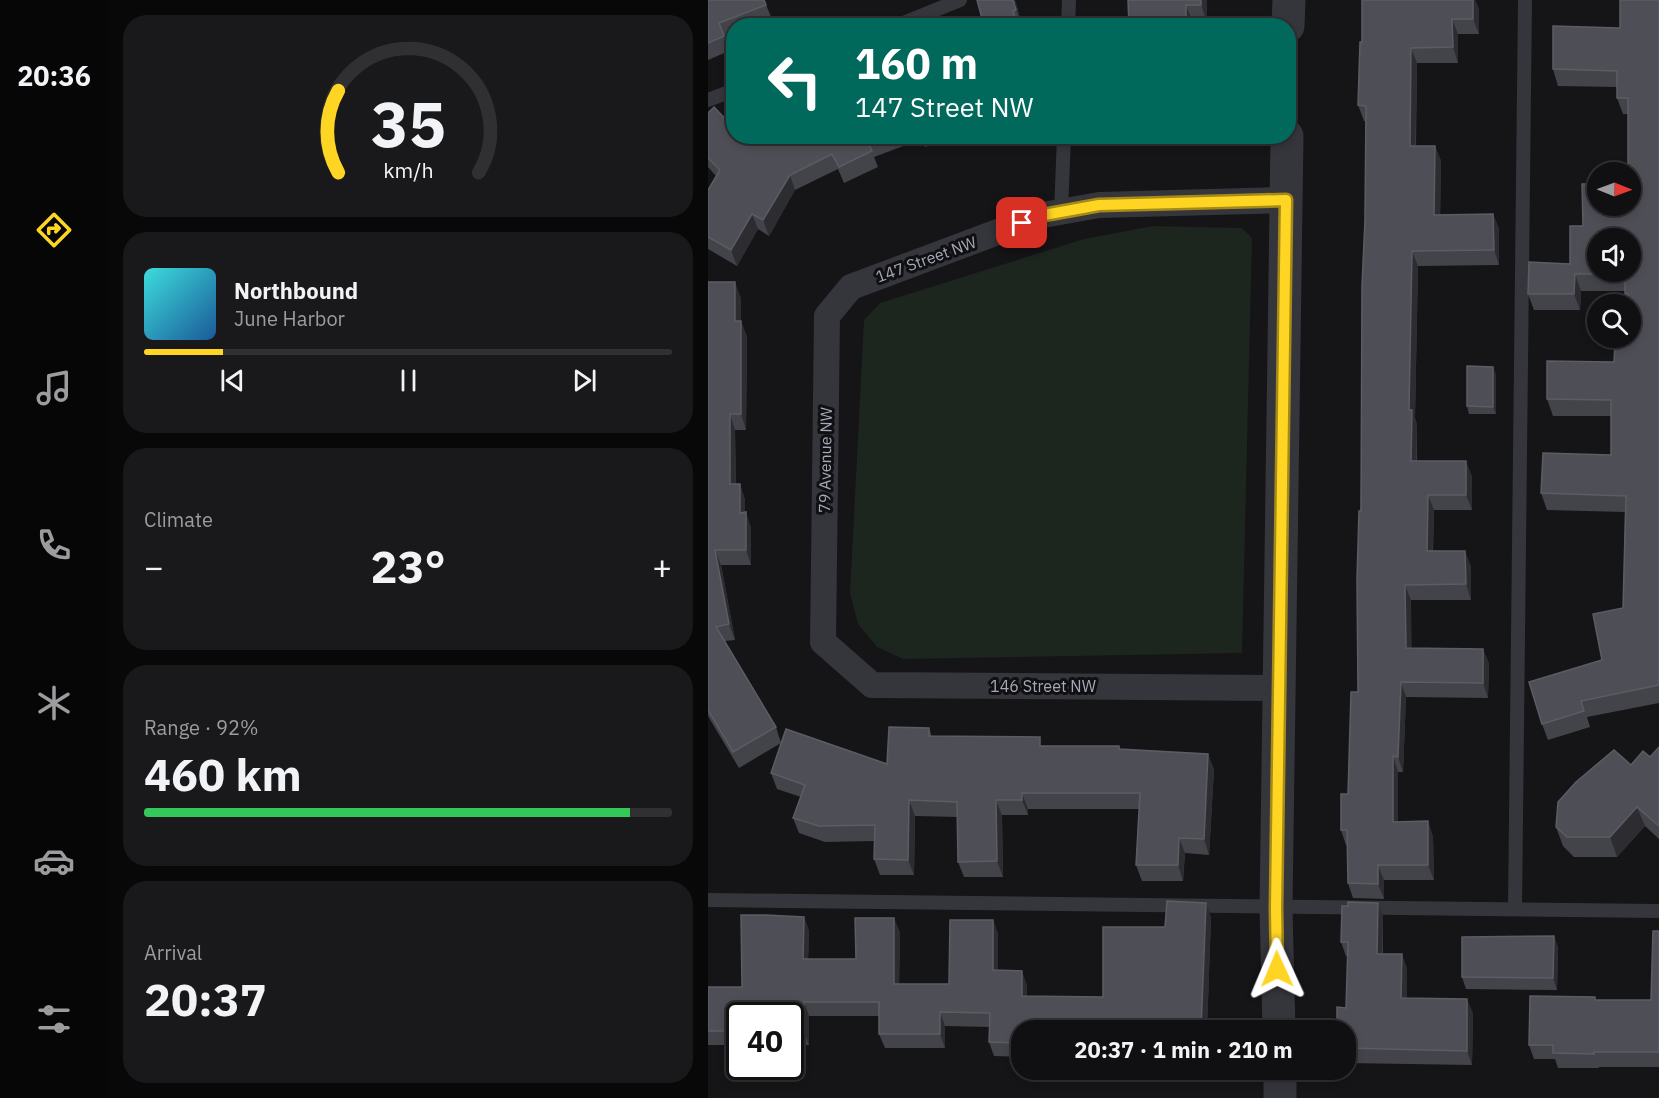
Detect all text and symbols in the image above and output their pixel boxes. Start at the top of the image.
text: 160 m [855,36,978,91]
icon: left [756,42,834,120]
text: 20:36 [17,58,91,93]
text: 35 [371,83,445,164]
text: 147 Street NW [855,89,1034,124]
text: km/h [383,156,433,184]
north arrow [1587,162,1641,216]
map controls [1587,162,1641,348]
pin [996,197,1047,248]
icon: arrive [1005,206,1038,239]
icon: directions [33,209,75,251]
button: sound [1587,228,1641,282]
street label: 147 Street NW [873,232,979,286]
text: Northbound [234,276,358,305]
button: search [1587,294,1641,348]
text: June Harbor [234,305,345,332]
icon: previous [216,364,249,397]
icon: pause [392,364,425,397]
icon: next [568,364,601,397]
icon: music [33,367,75,409]
street label: 79 Avenue NW [814,407,836,513]
text: Climate [144,506,213,533]
icon: phone [33,524,75,566]
text: 23° [370,537,446,595]
text: − [144,545,164,588]
text: + [652,545,672,588]
street label: 146 Street NW [990,676,1096,696]
icon: climate [33,682,75,724]
text: Range · 92% [144,714,259,741]
text: 460 km [144,745,302,803]
icon: car [33,840,75,882]
position arrow [1245,937,1309,1001]
text: Arrival [144,939,202,966]
text: 20:37 [144,970,267,1028]
icon: filters [33,998,75,1040]
speed limit sign: 40 [726,1002,804,1080]
text: 20:37 · 1 min · 210 m [1074,1035,1293,1064]

